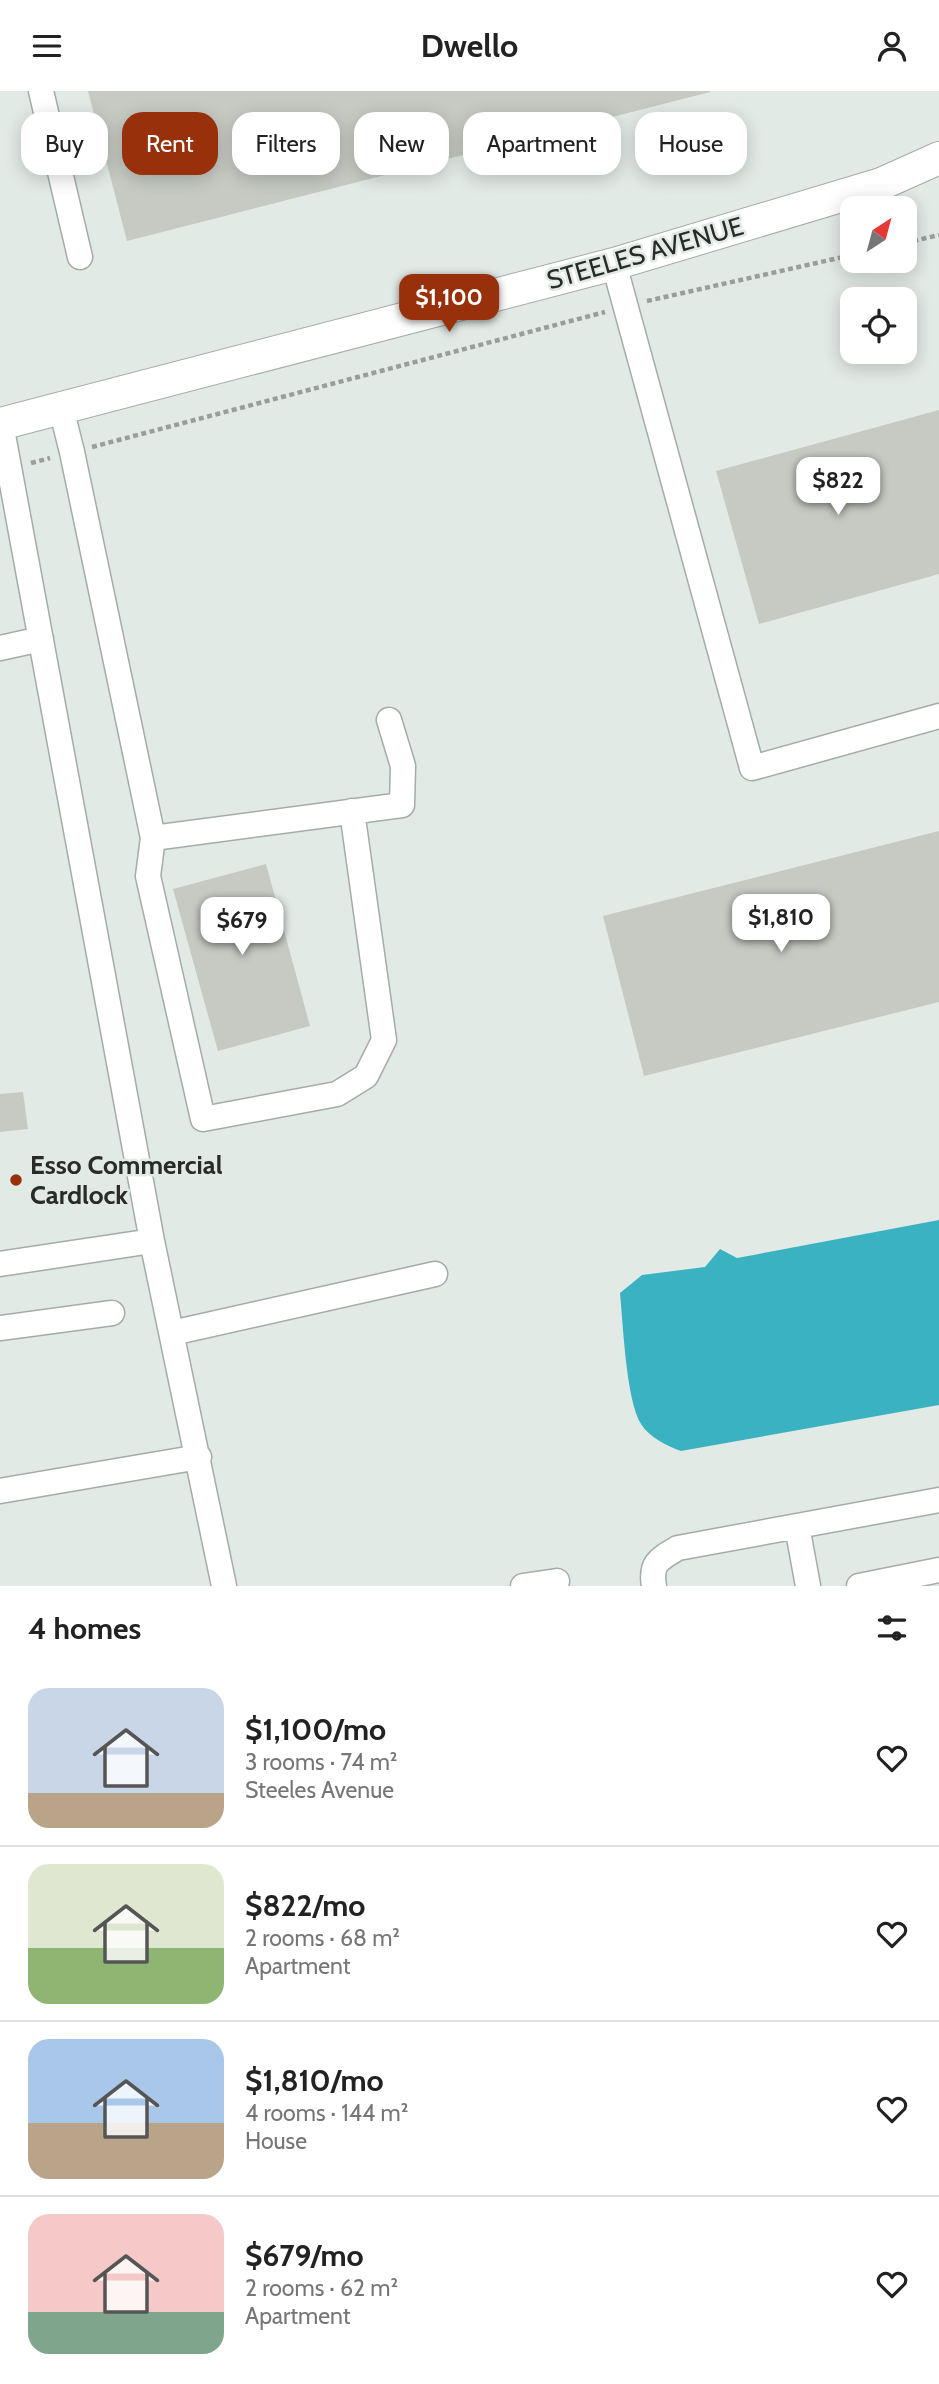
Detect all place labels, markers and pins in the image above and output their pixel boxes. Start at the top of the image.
pin: $1,100 [392,275,506,334]
pin: $822 [797,457,879,517]
pin: $1,810 [724,895,838,954]
pin: $679 [201,897,283,957]
place label: Esso Commercial Cardlock [30,1149,223,1211]
marker: Esso Commercial Cardlock [8,1172,24,1188]

